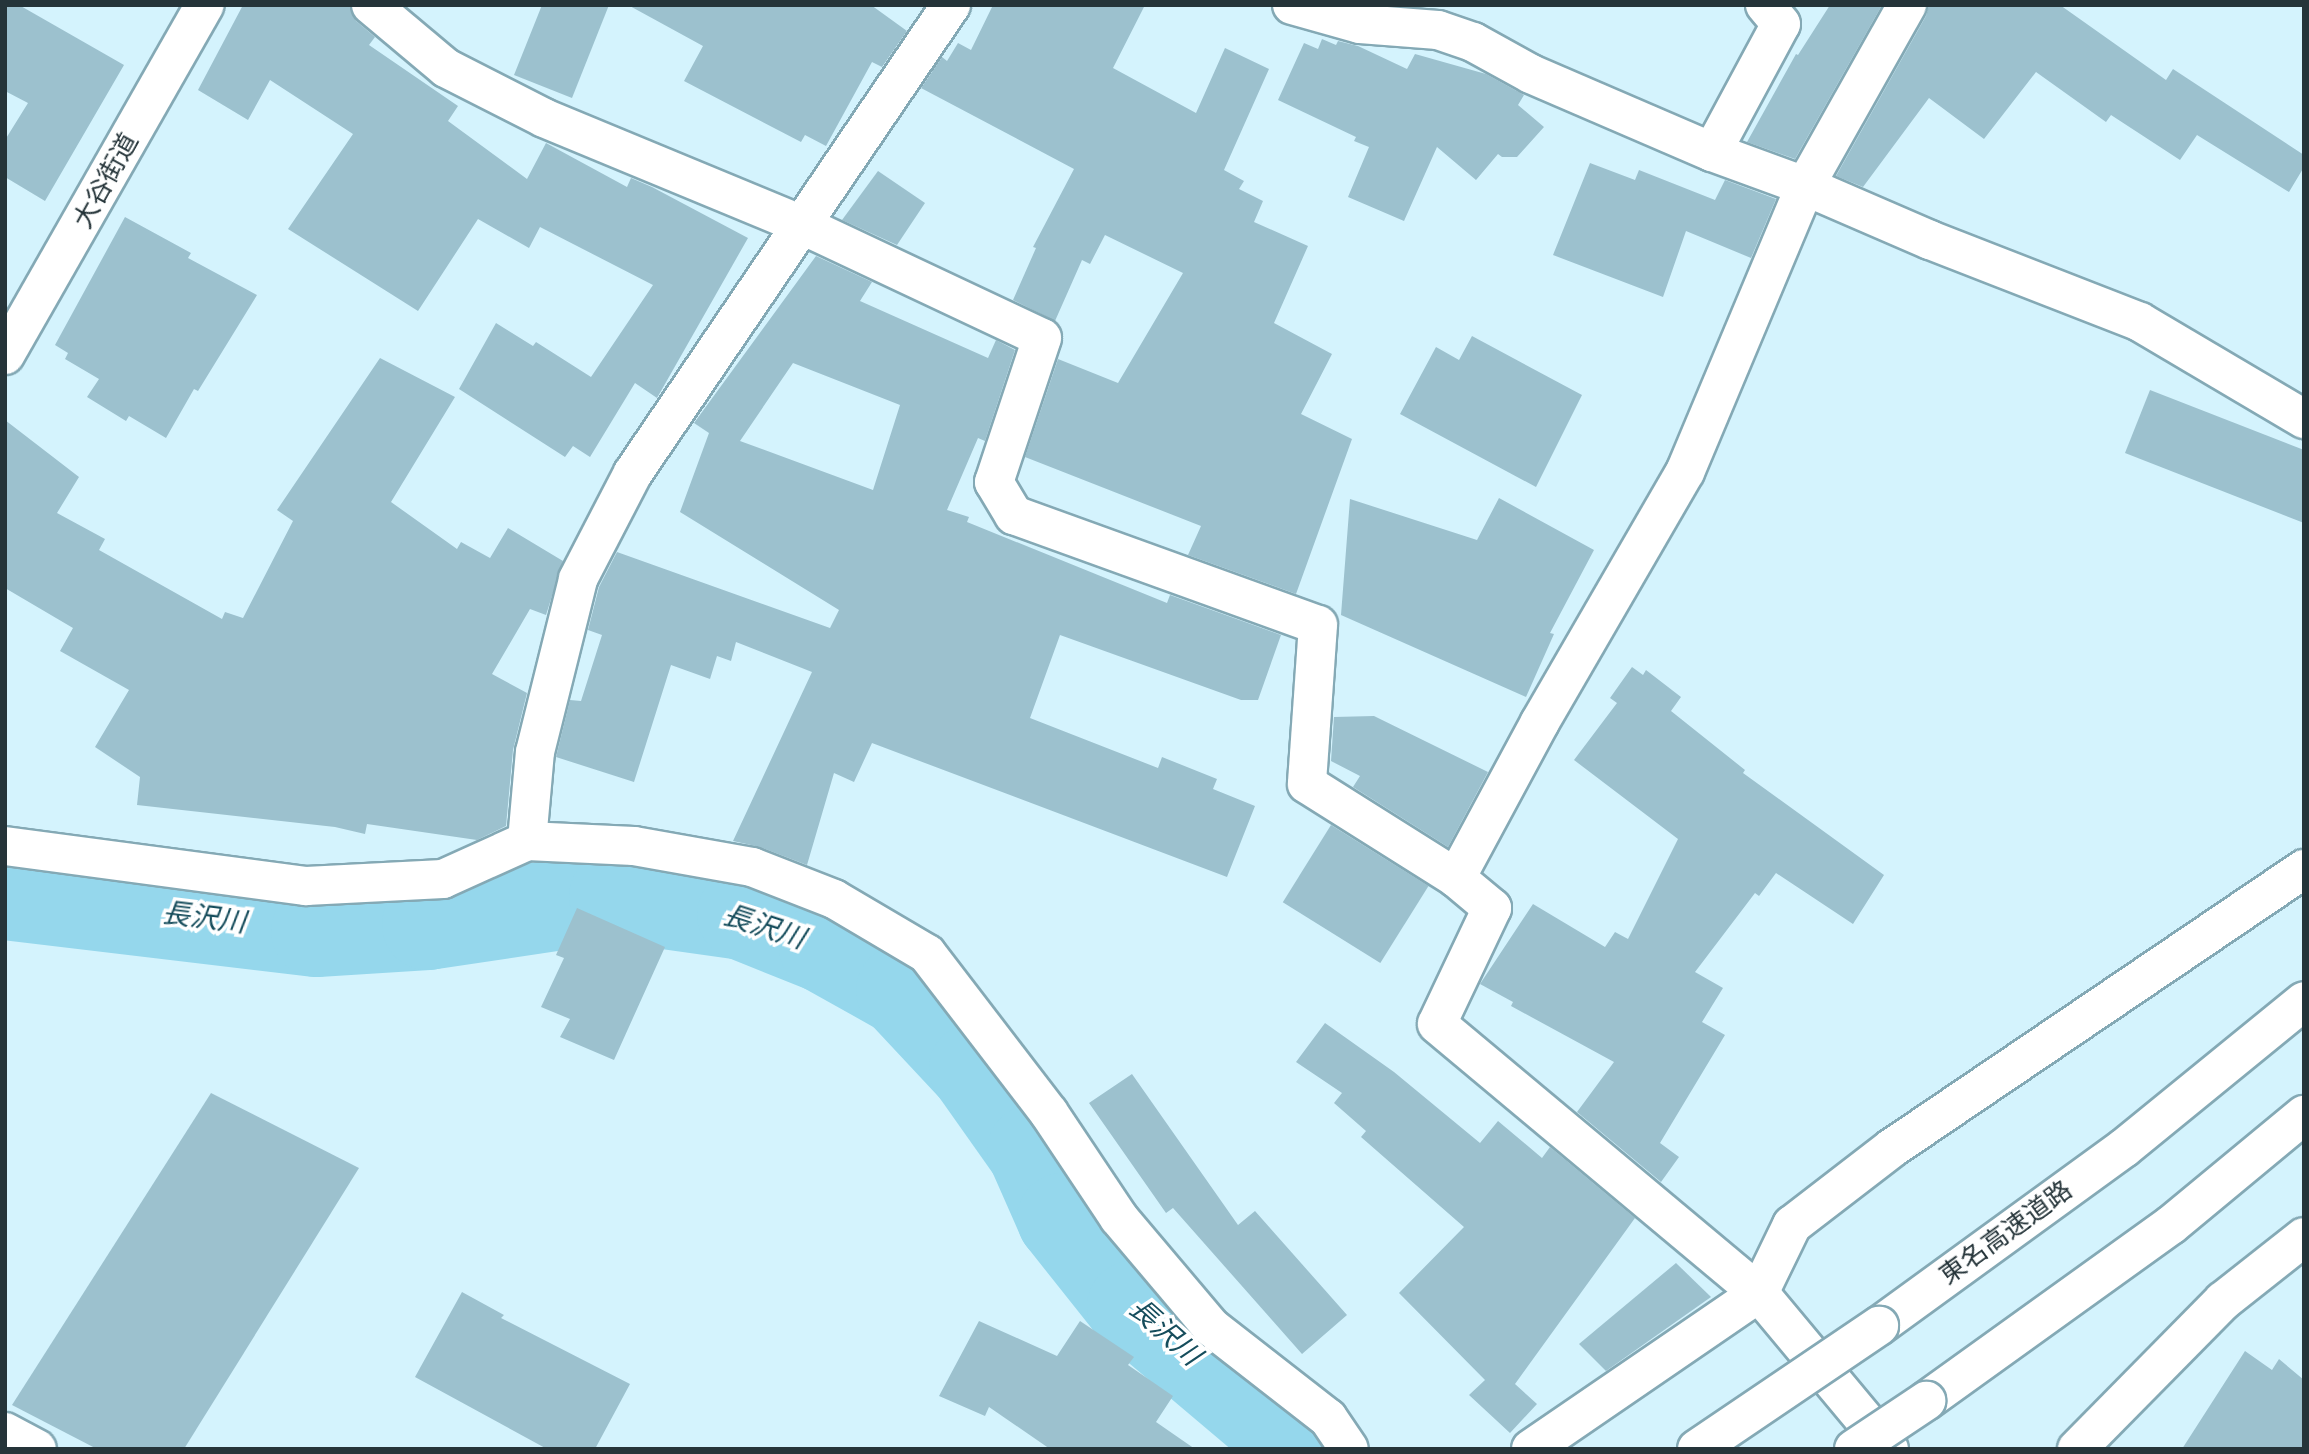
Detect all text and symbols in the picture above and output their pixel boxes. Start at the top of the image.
street label: 大谷街道 [67,128,145,234]
water label: 長沢川 [160,896,248,940]
water label: 長沢川 [719,898,809,956]
street label: 東名高速道路 [1934,1175,2078,1291]
water label: 長沢川 [1123,1291,1207,1373]

